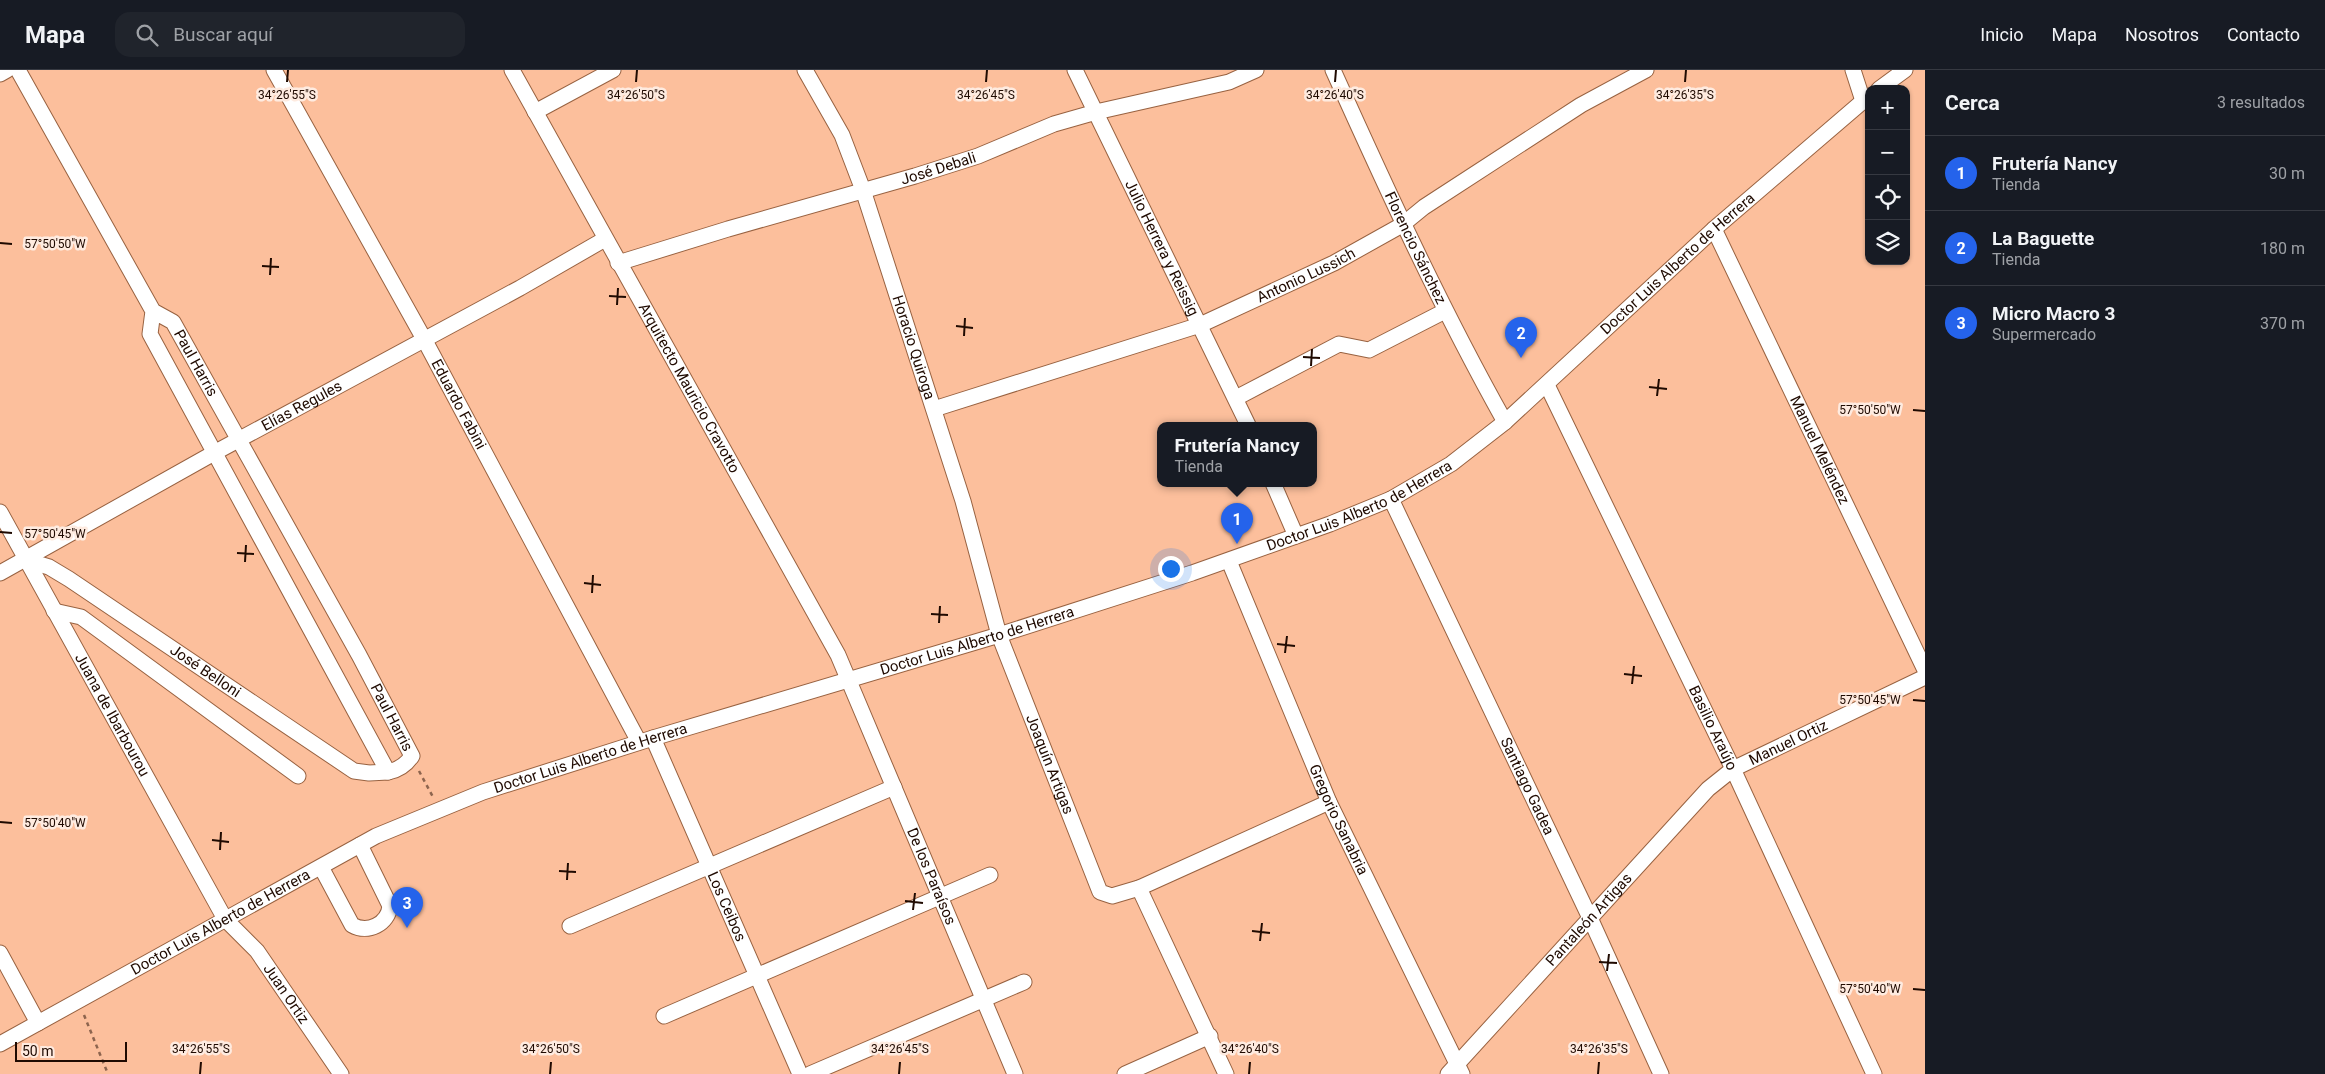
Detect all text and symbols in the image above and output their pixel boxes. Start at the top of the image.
search box [115,12,465,57]
text: Mapa [25,21,85,49]
icon: search [133,21,161,49]
text: Buscar aquí [173,23,273,46]
text: Inicio [1980,24,2024,45]
text: Mapa [2052,24,2097,45]
text: Nosotros [2125,24,2199,45]
text: Contacto [2227,24,2300,45]
map controls [1865,85,1910,265]
button: + [1865,85,1910,130]
text: 34°26'55"S [258,88,316,102]
text: 34°26'50"S [607,88,665,102]
text: 34°26'45"S [957,88,1015,102]
text: 34°26'40"S [1306,88,1364,102]
text: 34°26'35"S [1656,88,1714,102]
text: Cerca [1945,91,2000,115]
text: 3 resultados [2217,93,2305,112]
button: − [1865,130,1910,175]
street label: José Debali [899,148,978,189]
text: Frutería Nancy [1992,152,2117,175]
text: 1 [1956,164,1966,183]
text: 30 m [2269,164,2305,183]
button: locate [1865,175,1910,220]
text: Tienda [1992,175,2040,194]
street label: Julio Herrera y Reissig [1121,177,1202,319]
street label: Florencio Sánchez [1381,189,1450,307]
street label: Doctor Luis Alberto de Herrera [1597,189,1758,338]
button: layers [1865,220,1910,265]
text: La Baguette [1992,227,2094,250]
text: 57°50'50"W [24,237,86,251]
text: 2 [1956,239,1966,258]
text: 180 m [2260,239,2305,258]
street label: Antonio Lussich [1254,244,1358,306]
text: Tienda [1992,250,2040,269]
street label: Horacio Quiroga [888,293,939,402]
street label: Arquitecto Mauricio Cravotto [635,300,744,476]
text: Micro Macro 3 [1992,302,2115,325]
text: 3 [1956,314,1966,333]
text: 370 m [2260,314,2305,333]
pin: 2 [1505,317,1537,358]
text: Supermercado [1992,325,2096,344]
street label: Paul Harris [170,326,222,400]
street label: Eduardo Fabini [428,356,490,452]
street label: Elías Regules [258,377,345,435]
street label: Manuel Meléndez [1786,393,1853,507]
text: 57°50'50"W [1839,403,1901,417]
popup [1157,422,1317,487]
text: Frutería Nancy [1174,434,1300,457]
street label: Doctor Luis Alberto de Herrera [1264,456,1455,555]
text: Tienda [1174,457,1223,476]
pin: 1 [1221,503,1253,544]
text: 57°50'45"W [24,527,86,541]
your location [1158,556,1184,582]
street label: Doctor Luis Alberto de Herrera [878,603,1076,679]
street label: José Belloni [167,641,244,701]
street label: Juana de Ibarbourou [71,650,153,780]
street label: Paul Harris [367,681,417,754]
street label: Basilio Araújo [1685,683,1741,773]
text: 57°50'45"W [1839,693,1901,707]
street label: Joaquín Artigas [1022,712,1078,817]
street label: Manuel Ortiz [1746,716,1830,769]
street label: Doctor Luis Alberto de Herrera [491,719,689,797]
street label: Santiago Gadea [1497,735,1558,838]
street label: Gregorio Sanabria [1305,762,1372,878]
text: 57°50'40"W [24,816,86,830]
street label: De los Paraísos [903,825,960,928]
street label: Doctor Luis Alberto de Herrera [128,865,313,979]
street label: Los Ceibos [704,869,750,944]
street label: Pantaleón Artigas [1542,869,1636,970]
pin: 3 [391,887,423,928]
street label: Juan Ortiz [259,960,313,1027]
text: 57°50'40"W [1839,982,1901,996]
scale bar [15,1039,128,1062]
text: 34°26'55"S [172,1042,230,1056]
text: 34°26'50"S [522,1042,580,1056]
text: 34°26'45"S [871,1042,929,1056]
text: 34°26'40"S [1221,1042,1279,1056]
text: 34°26'35"S [1570,1042,1628,1056]
text: 50 m [22,1043,54,1059]

